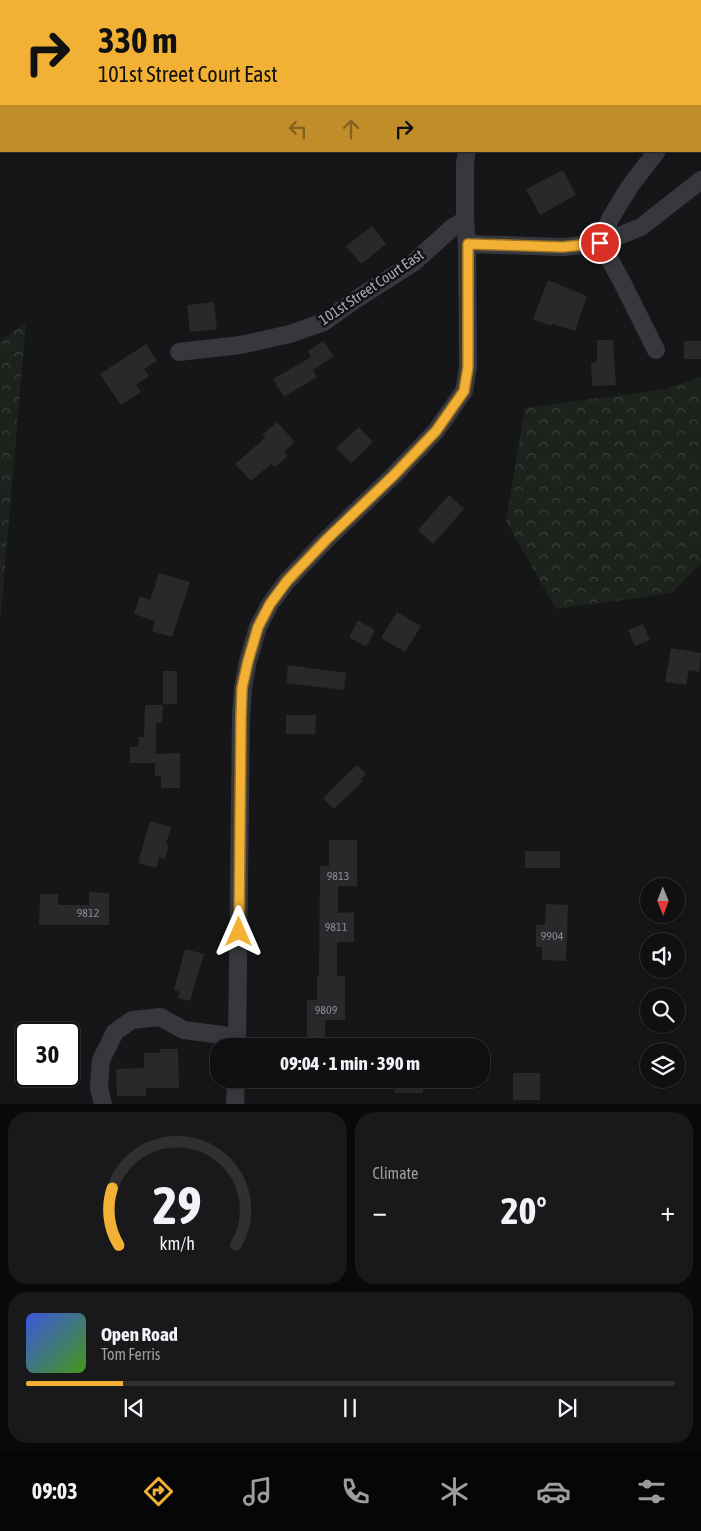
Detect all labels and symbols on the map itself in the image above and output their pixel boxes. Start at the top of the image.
pin [579,222,621,264]
street label: 101st Street Court East [315,246,427,328]
house number: 9813 [327,869,349,883]
north arrow [640,878,685,922]
position arrow [212,905,264,957]
house number: 9812 [77,906,99,920]
house number: 9811 [325,920,348,934]
house number: 9904 [541,929,564,943]
house number: 9809 [315,1003,338,1017]
speed limit sign: 30 [15,1022,80,1087]

